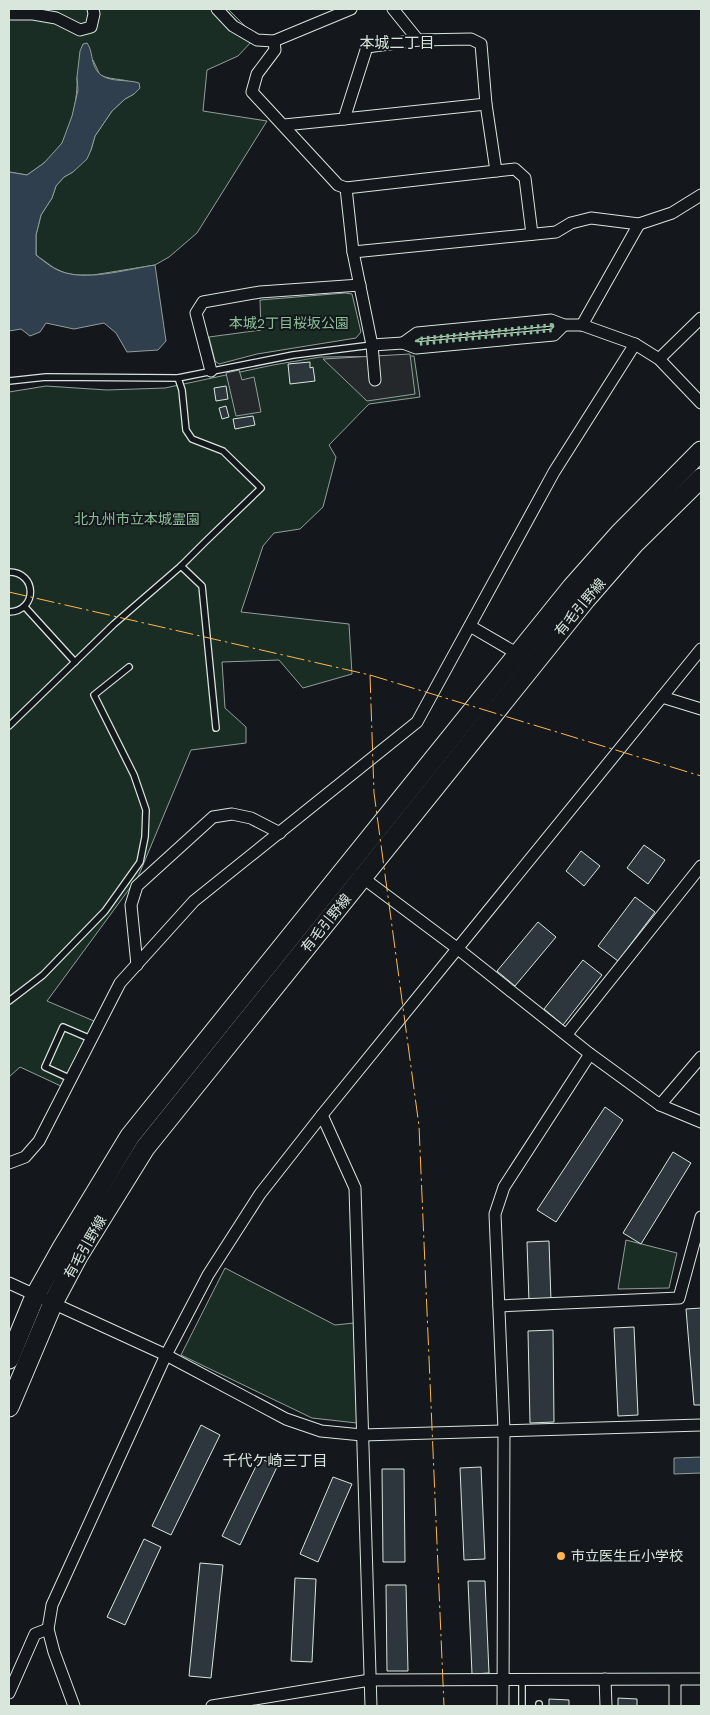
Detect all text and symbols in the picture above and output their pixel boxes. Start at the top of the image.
district label: 本城二丁目 [359,34,435,52]
park label: 本城2丁目桜坂公園 [229,315,349,331]
park label: 北九州市立本城霊園 [74,511,200,527]
street label: 有毛引野線 [551,575,609,639]
street label: 有毛引野線 [298,891,354,955]
street label: 有毛引野線 [61,1213,109,1281]
district label: 千代ケ崎三丁目 [222,1452,328,1470]
place label: 市立医生丘小学校 [571,1548,683,1564]
marker: 市立医生丘小学校 [555,1550,567,1562]

